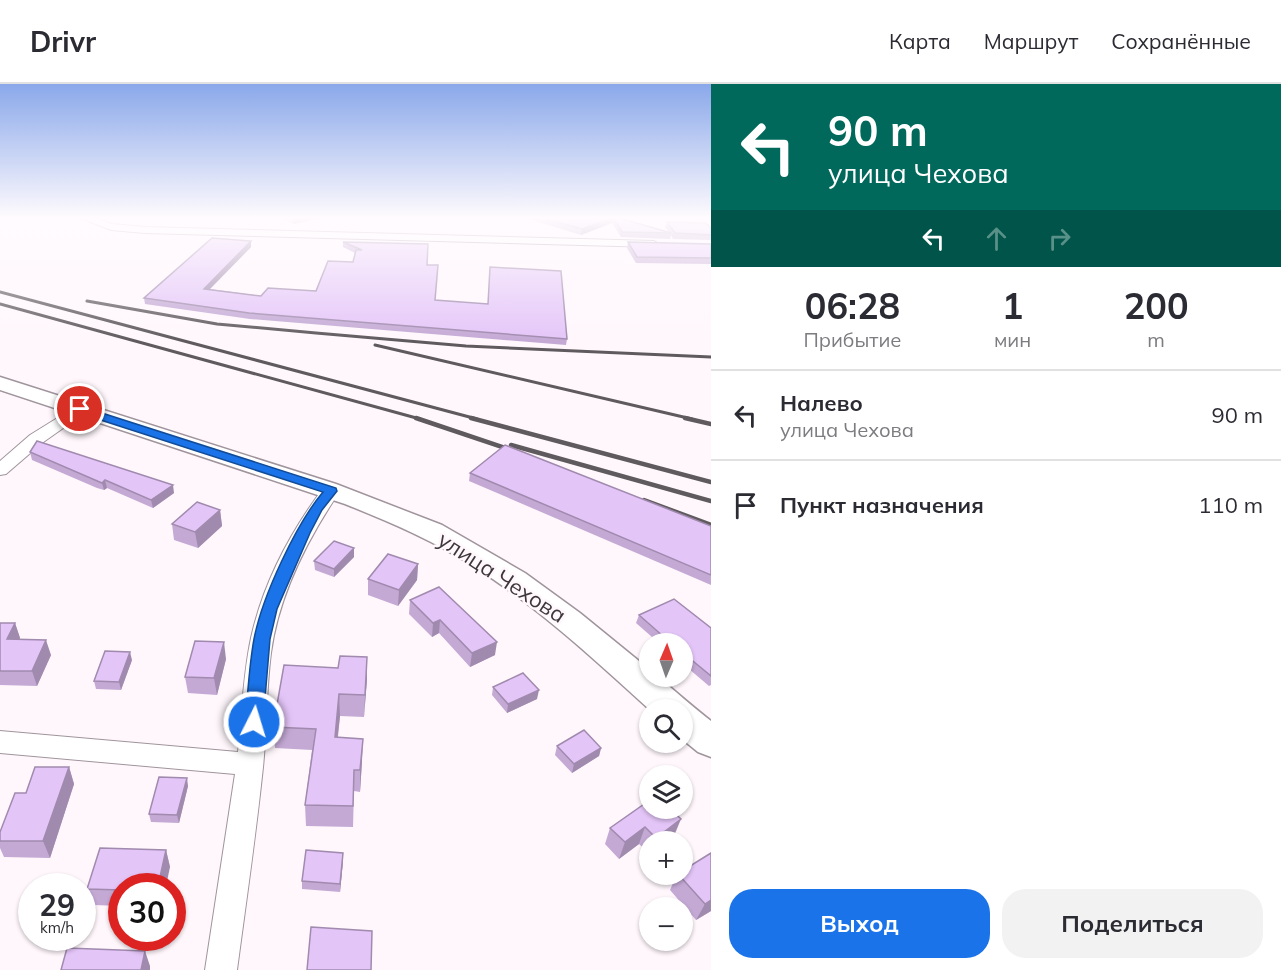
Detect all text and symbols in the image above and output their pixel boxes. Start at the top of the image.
text: Drivr [30,24,96,59]
text: Карта [889,28,951,54]
text: Маршрут [984,28,1078,54]
text: Сохранённые [1111,28,1251,54]
text: 90 m [828,104,928,157]
icon: left [729,108,807,186]
text: улица Чехова [828,156,1009,190]
icon: left [917,222,950,255]
icon: ahead [980,222,1013,255]
icon: right [1043,222,1076,255]
text: 06:28 [805,283,900,328]
text: 1 [1002,283,1023,328]
text: 200 [1124,283,1189,328]
text: Прибытие [803,327,901,352]
text: мин [994,327,1031,352]
text: m [1147,327,1165,352]
pin [54,383,105,434]
text: Налево [780,389,863,417]
icon: arrive [63,392,96,425]
icon: left [729,399,762,432]
text: 90 m [1212,401,1263,429]
text: улица Чехова [780,417,914,442]
icon: arrive [729,489,762,522]
text: Пункт назначения [780,491,984,519]
text: 110 m [1198,491,1263,519]
street label: улица Чехова [433,525,571,629]
north arrow [639,633,693,687]
map controls [639,633,693,951]
position arrow [222,690,286,754]
button: search [639,699,693,753]
button: layers [639,765,693,819]
button: + [639,831,693,885]
speed limit sign: 30 [108,873,186,951]
text: 29 [39,886,75,924]
button: Выход [729,889,990,958]
button: Поделиться [1002,889,1263,958]
button: − [639,897,693,951]
text: km/h [40,918,74,937]

